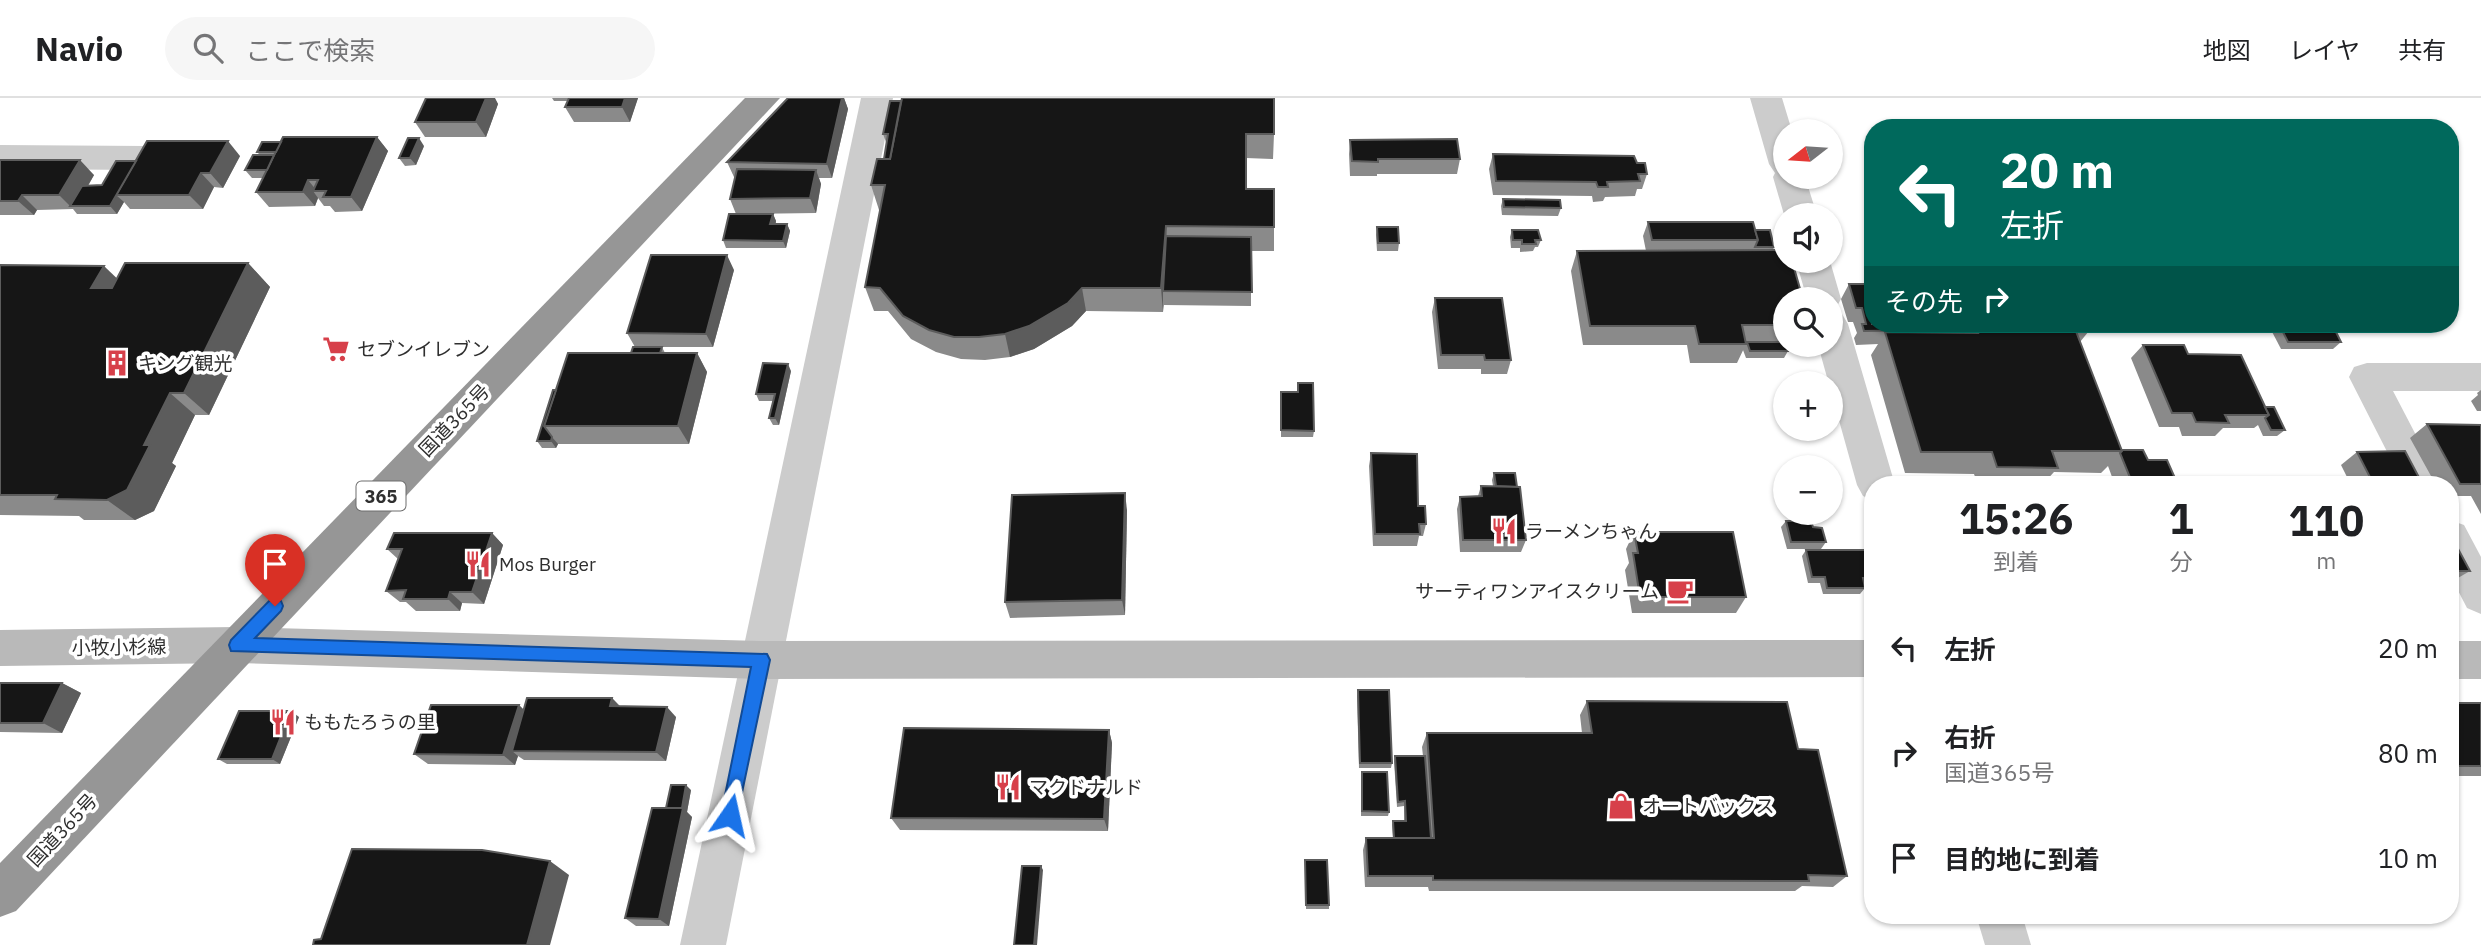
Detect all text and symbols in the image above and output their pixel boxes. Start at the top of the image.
search box [165,17,655,80]
text: Navio [35,27,123,70]
icon: search [189,29,227,67]
text: ここで検索 [245,33,375,67]
text: 地図 [2203,34,2251,66]
text: レイヤ [2289,34,2360,66]
text: 共有 [2398,34,2446,66]
north arrow [1773,119,1843,189]
map controls [1773,119,1843,525]
text: 20 m [2000,138,2114,201]
icon: left [1885,147,1976,238]
button: sound [1773,203,1843,273]
text: 左折 [2000,204,2064,246]
icon: right [1977,280,2015,318]
text: その先 [1885,284,1963,318]
button: search [1773,287,1843,357]
supermarket icon: セブンイレブン [321,334,351,364]
place label: セブンイレブン [357,337,490,361]
building icon: キング観光 [102,348,132,378]
place label: キング観光 [138,351,232,375]
button: + [1773,371,1843,441]
street label: 国道365号 [414,379,494,461]
button: − [1773,455,1843,525]
road number: 365 [356,482,406,510]
text: 15:26 [1959,491,2074,546]
text: 1 [2168,491,2194,546]
text: 110 [2289,493,2364,548]
restaurant icon: ラーメンちゃん [1489,516,1519,546]
place label: ラーメンちゃん [1525,519,1657,543]
pin [245,534,305,606]
icon: arrive [256,545,294,583]
text: m [2316,545,2336,575]
text: 到着 [1993,546,2039,576]
text: 分 [2170,546,2193,576]
restaurant icon: Mos Burger [463,549,493,579]
place label: Mos Burger [499,552,596,576]
cafe icon: サーティワンアイスクリーム [1665,576,1695,606]
place label: サーティワンアイスクリーム [1415,579,1659,603]
icon: left [1885,629,1923,667]
text: 20 m [2378,631,2438,665]
text: 左折 [1944,632,1996,666]
street label: 小牧小杉線 [71,634,167,660]
restaurant icon: ももたろうの里 [268,707,298,737]
place label: ももたろうの里 [304,710,436,734]
text: 右折 [1944,720,1996,754]
icon: right [1885,734,1923,772]
text: 80 m [2378,736,2438,770]
text: 国道365号 [1944,757,2054,787]
restaurant icon: マクドナルド [993,772,1023,802]
place label: マクドナルド [1029,775,1143,799]
position arrow [693,778,767,852]
street label: 国道365号 [22,788,102,872]
shop icon: オートバックス [1606,791,1636,821]
place label: オートバックス [1642,794,1774,818]
icon: arrive [1885,839,1923,877]
text: 10 m [2378,841,2438,875]
text: 目的地に到着 [1944,842,2100,876]

